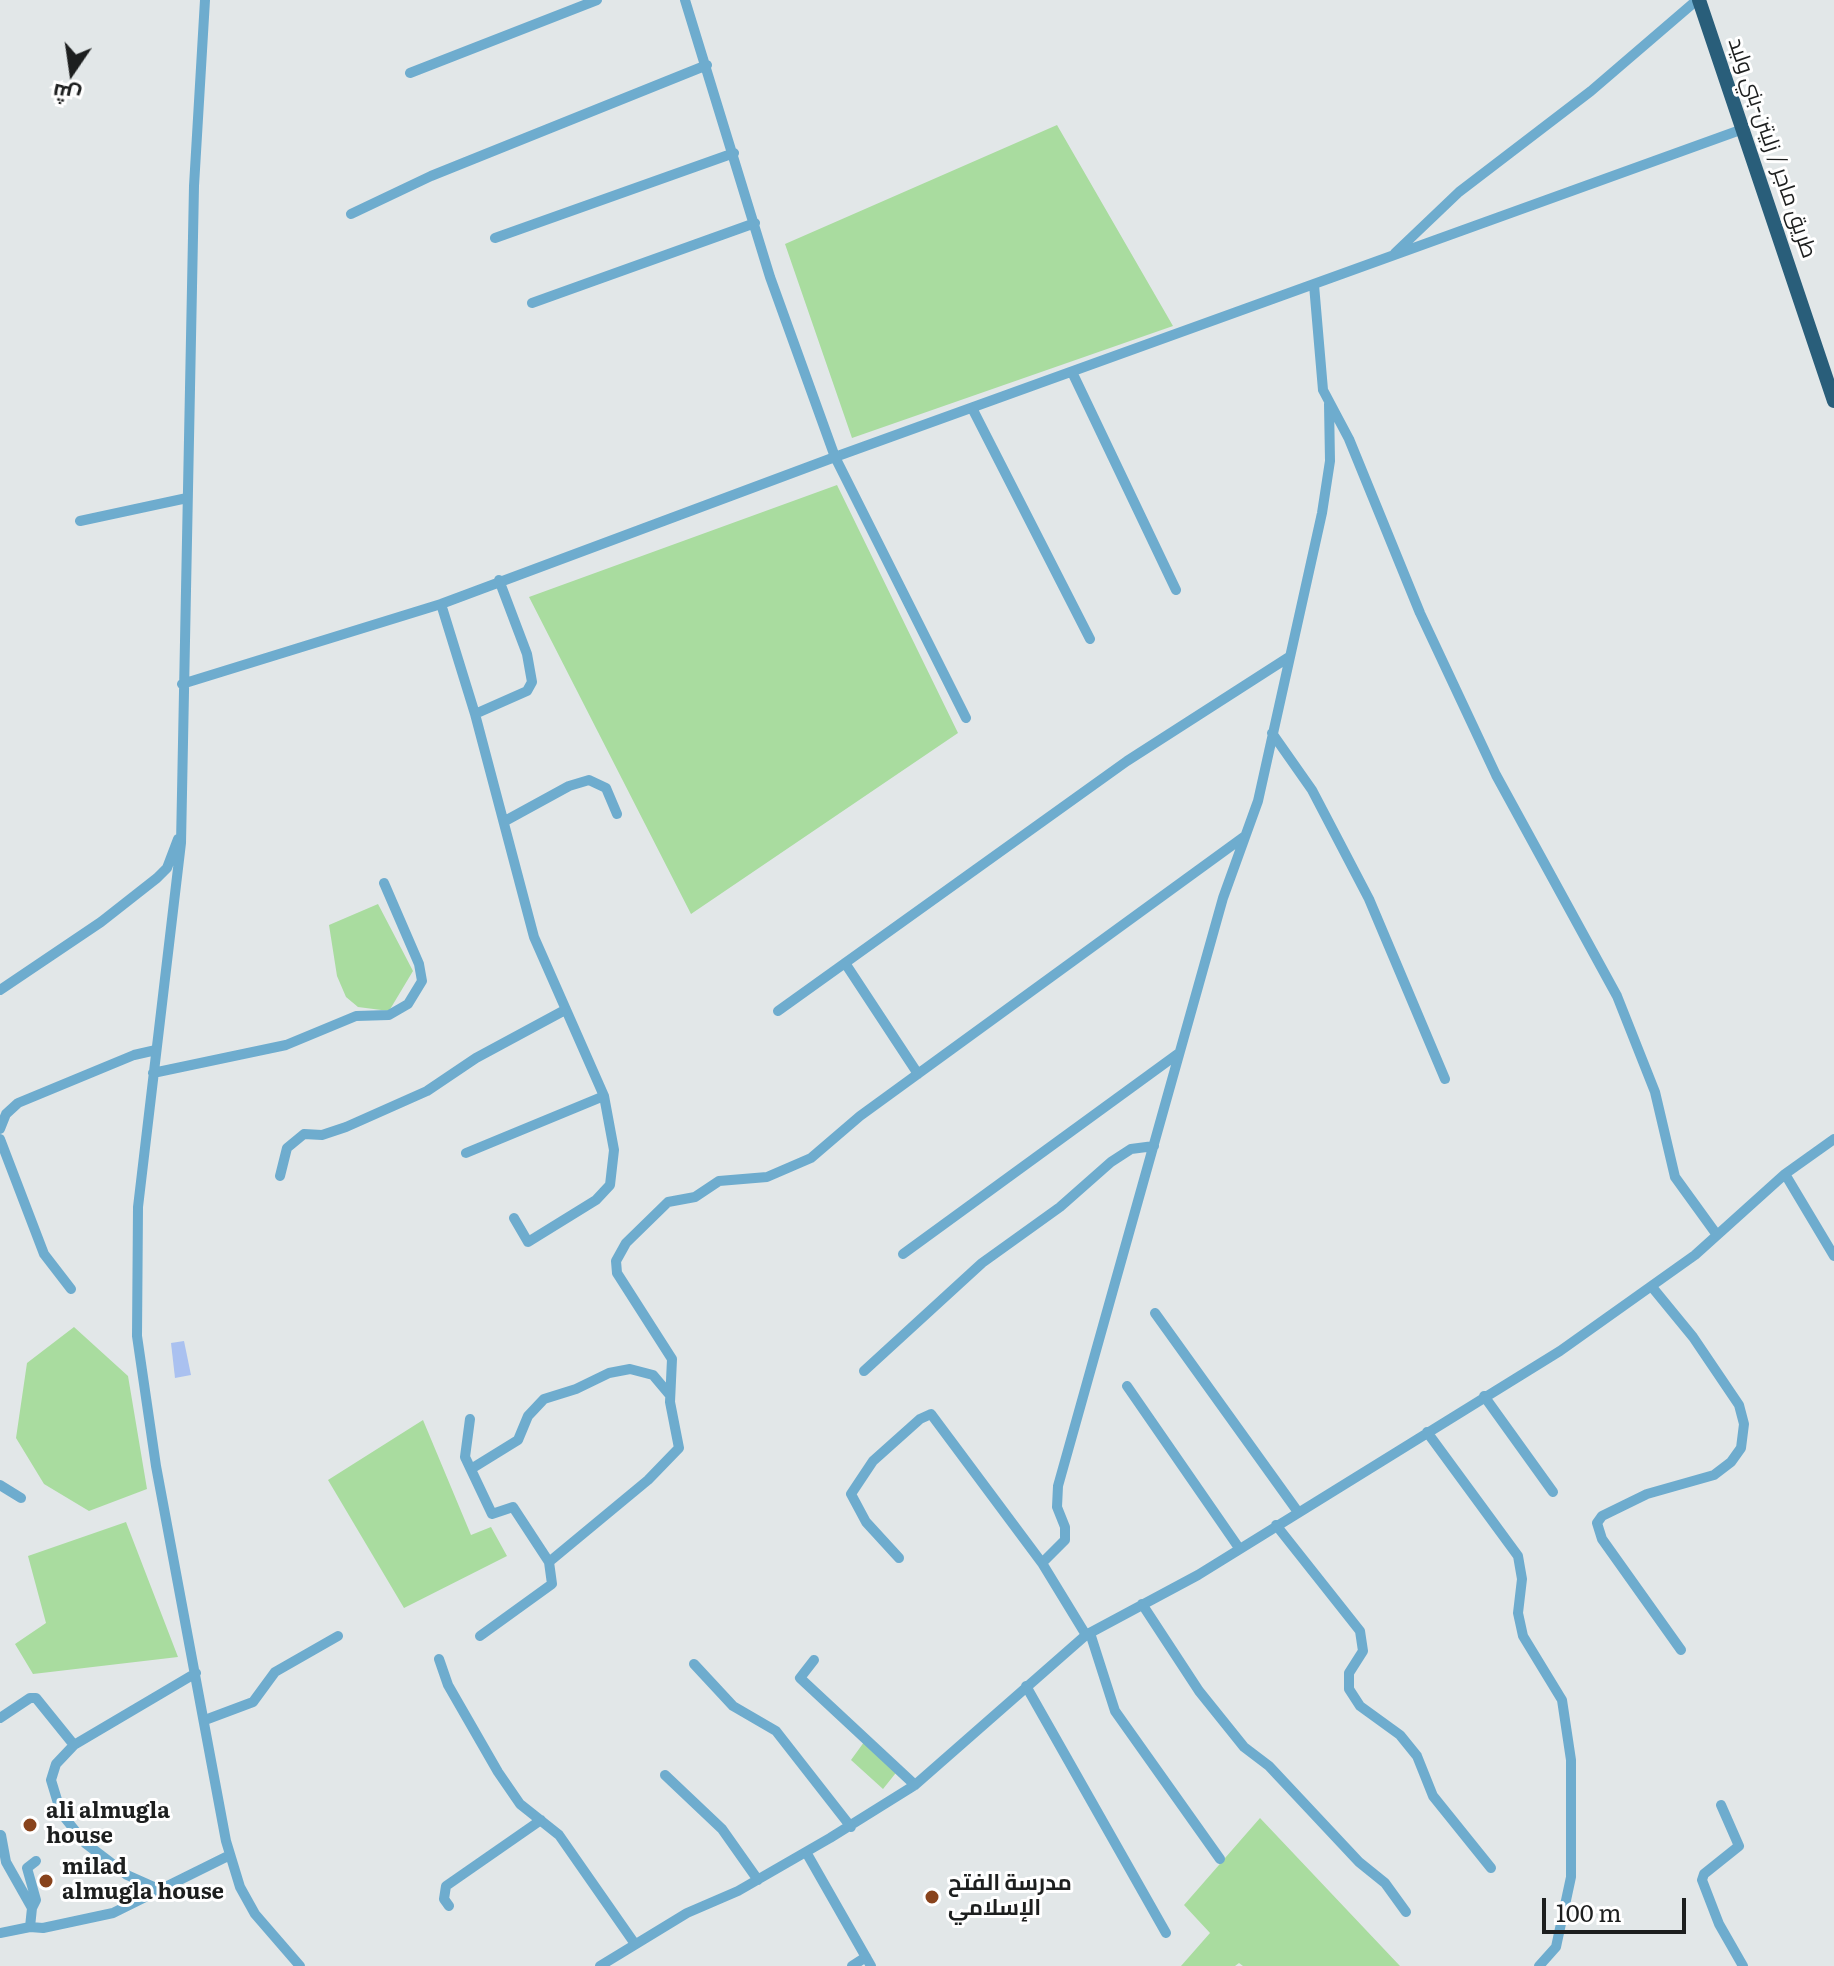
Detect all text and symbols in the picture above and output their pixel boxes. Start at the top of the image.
north arrow [32,32,112,112]
street label: طريق ماجر / زليتن-بني وليد [1722,34,1822,262]
text: ش [49,77,84,115]
place label: ali almugla house [46,1799,170,1850]
marker: ali almugla house [21,1816,39,1834]
place label: milad almugla house [62,1855,224,1906]
place label: مدرسة الفتح الإسلامي [948,1871,1072,1922]
marker: milad almugla house [37,1872,55,1890]
scale bar [1546,1882,1690,1932]
marker: مدرسة الفتح الإسلامي [923,1888,941,1906]
text: 100 m [1556,1894,1622,1929]

